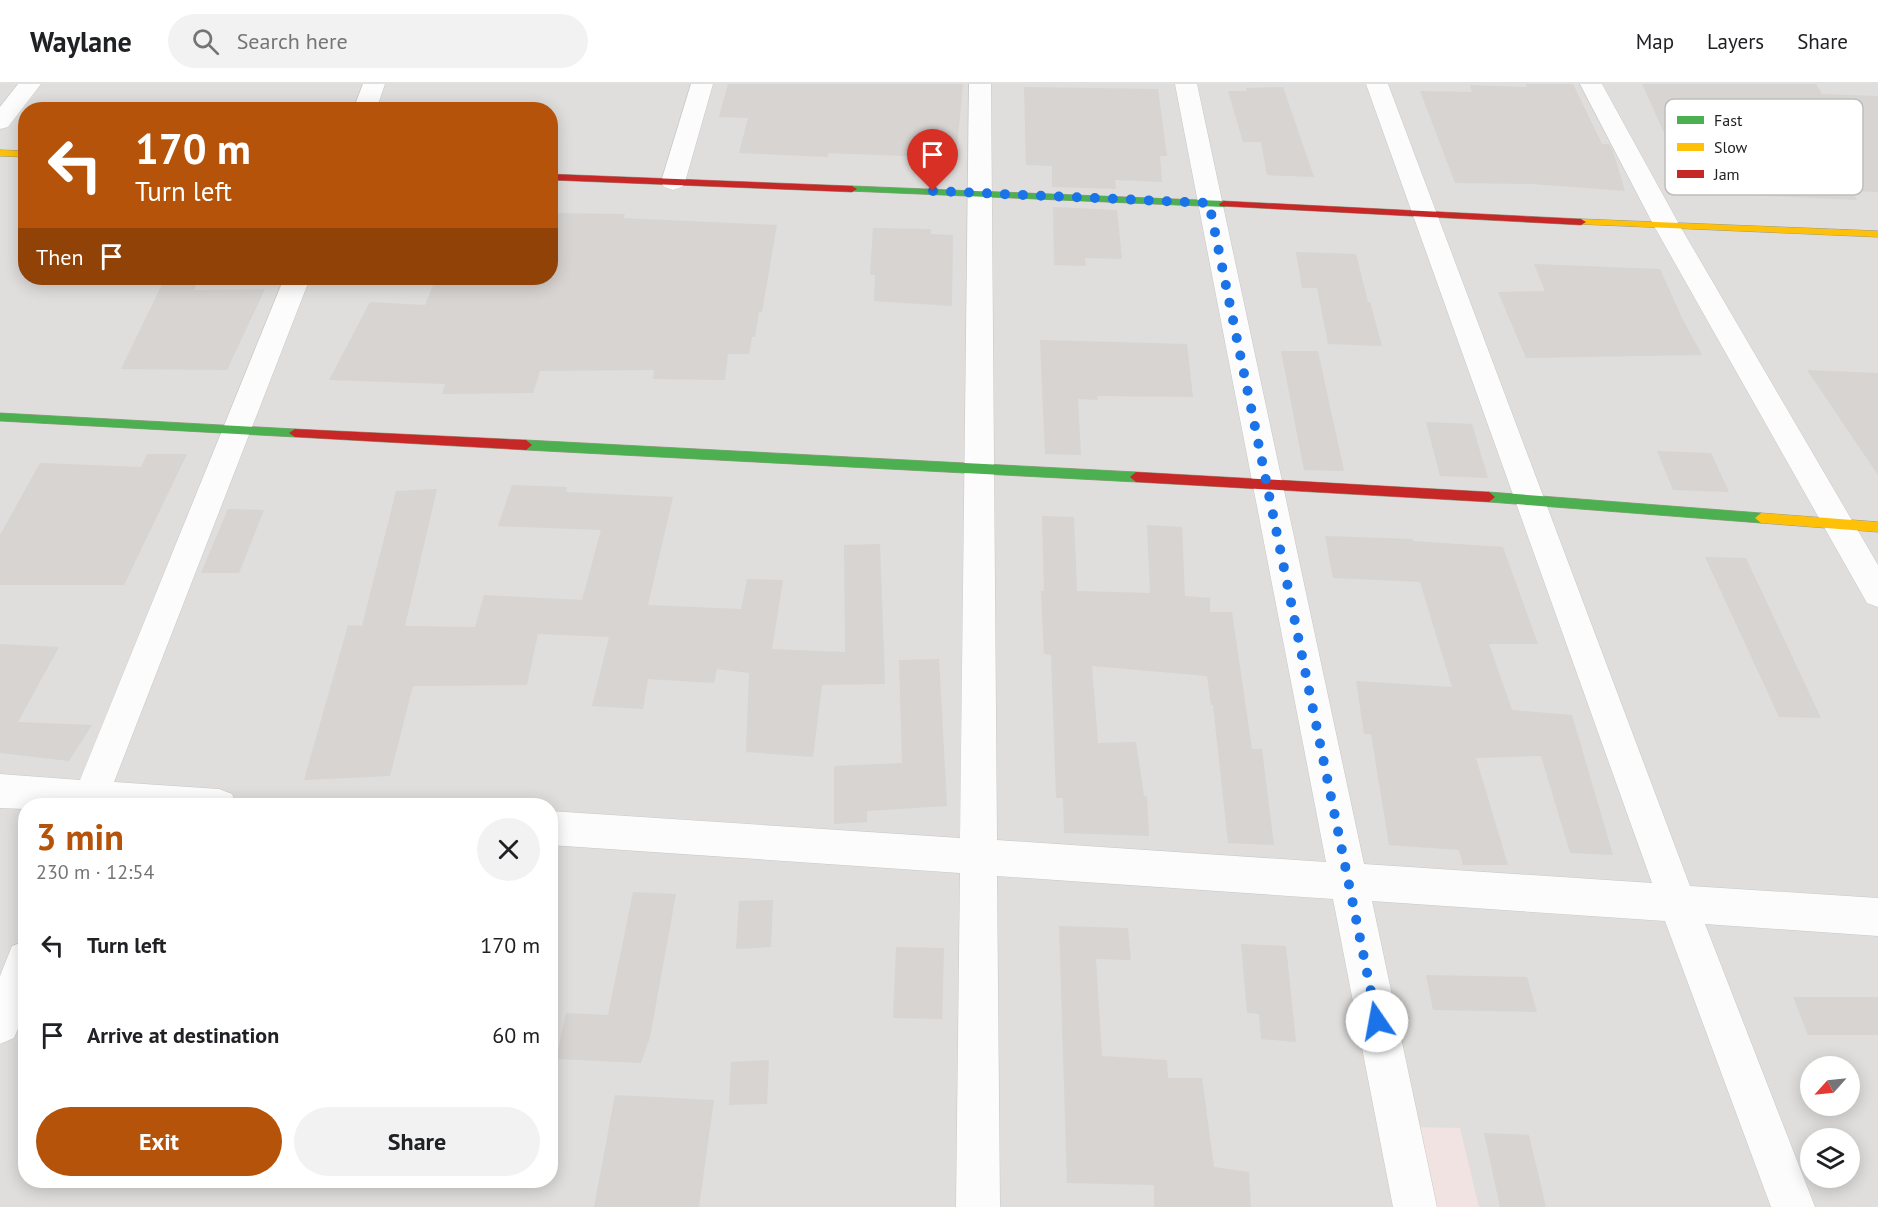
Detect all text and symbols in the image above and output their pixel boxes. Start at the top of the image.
search box [168,14,588,68]
text: Waylane [30,23,132,60]
icon: search [189,25,222,58]
text: Search here [237,27,348,55]
text: Map [1636,28,1674,55]
text: Layers [1707,28,1764,55]
text: Share [1797,28,1848,55]
legend [1665,99,1863,195]
text: Fast [1714,110,1743,130]
text: 170 m [135,121,251,176]
icon: left [36,126,114,204]
pin [907,129,958,191]
text: Slow [1714,137,1748,157]
icon: arrive [916,138,949,171]
text: Jam [1713,164,1740,184]
text: Turn left [135,174,232,208]
icon: arrive [95,240,128,273]
text: Then [36,243,83,271]
text: 3 min [36,813,124,860]
button: close [477,818,540,881]
text: 230 m · 12:54 [36,859,154,885]
icon: left [36,929,69,962]
text: Turn left [87,931,167,959]
text: 170 m [480,931,540,959]
position arrow [1345,989,1409,1053]
icon: arrive [36,1019,69,1052]
text: Arrive at destination [87,1021,279,1049]
text: 60 m [492,1021,540,1049]
north arrow [1800,1056,1860,1116]
map controls [1800,1056,1860,1188]
button: Exit [36,1107,282,1176]
button: Share [294,1107,540,1176]
button: layers [1800,1128,1860,1188]

